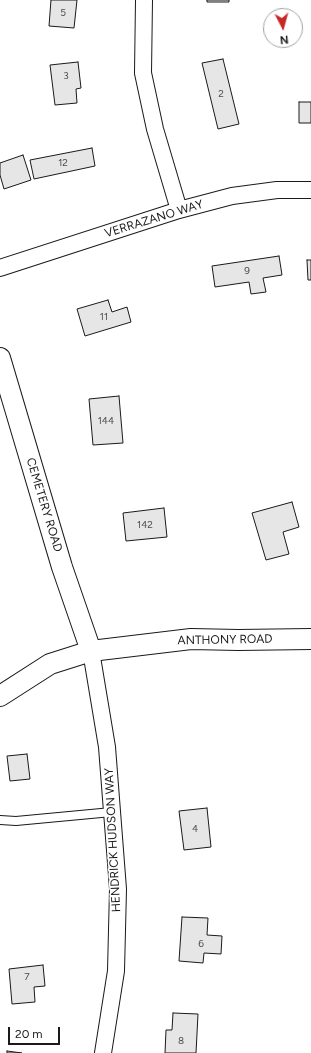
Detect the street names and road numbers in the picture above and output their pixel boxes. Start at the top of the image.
street label: VERRAZANO WAY [103,197,205,241]
street label: CEMETERY ROAD [23,456,65,554]
street label: ANTHONY ROAD [177,632,273,648]
street label: HENDRICK HUDSON WAY [102,768,124,912]

